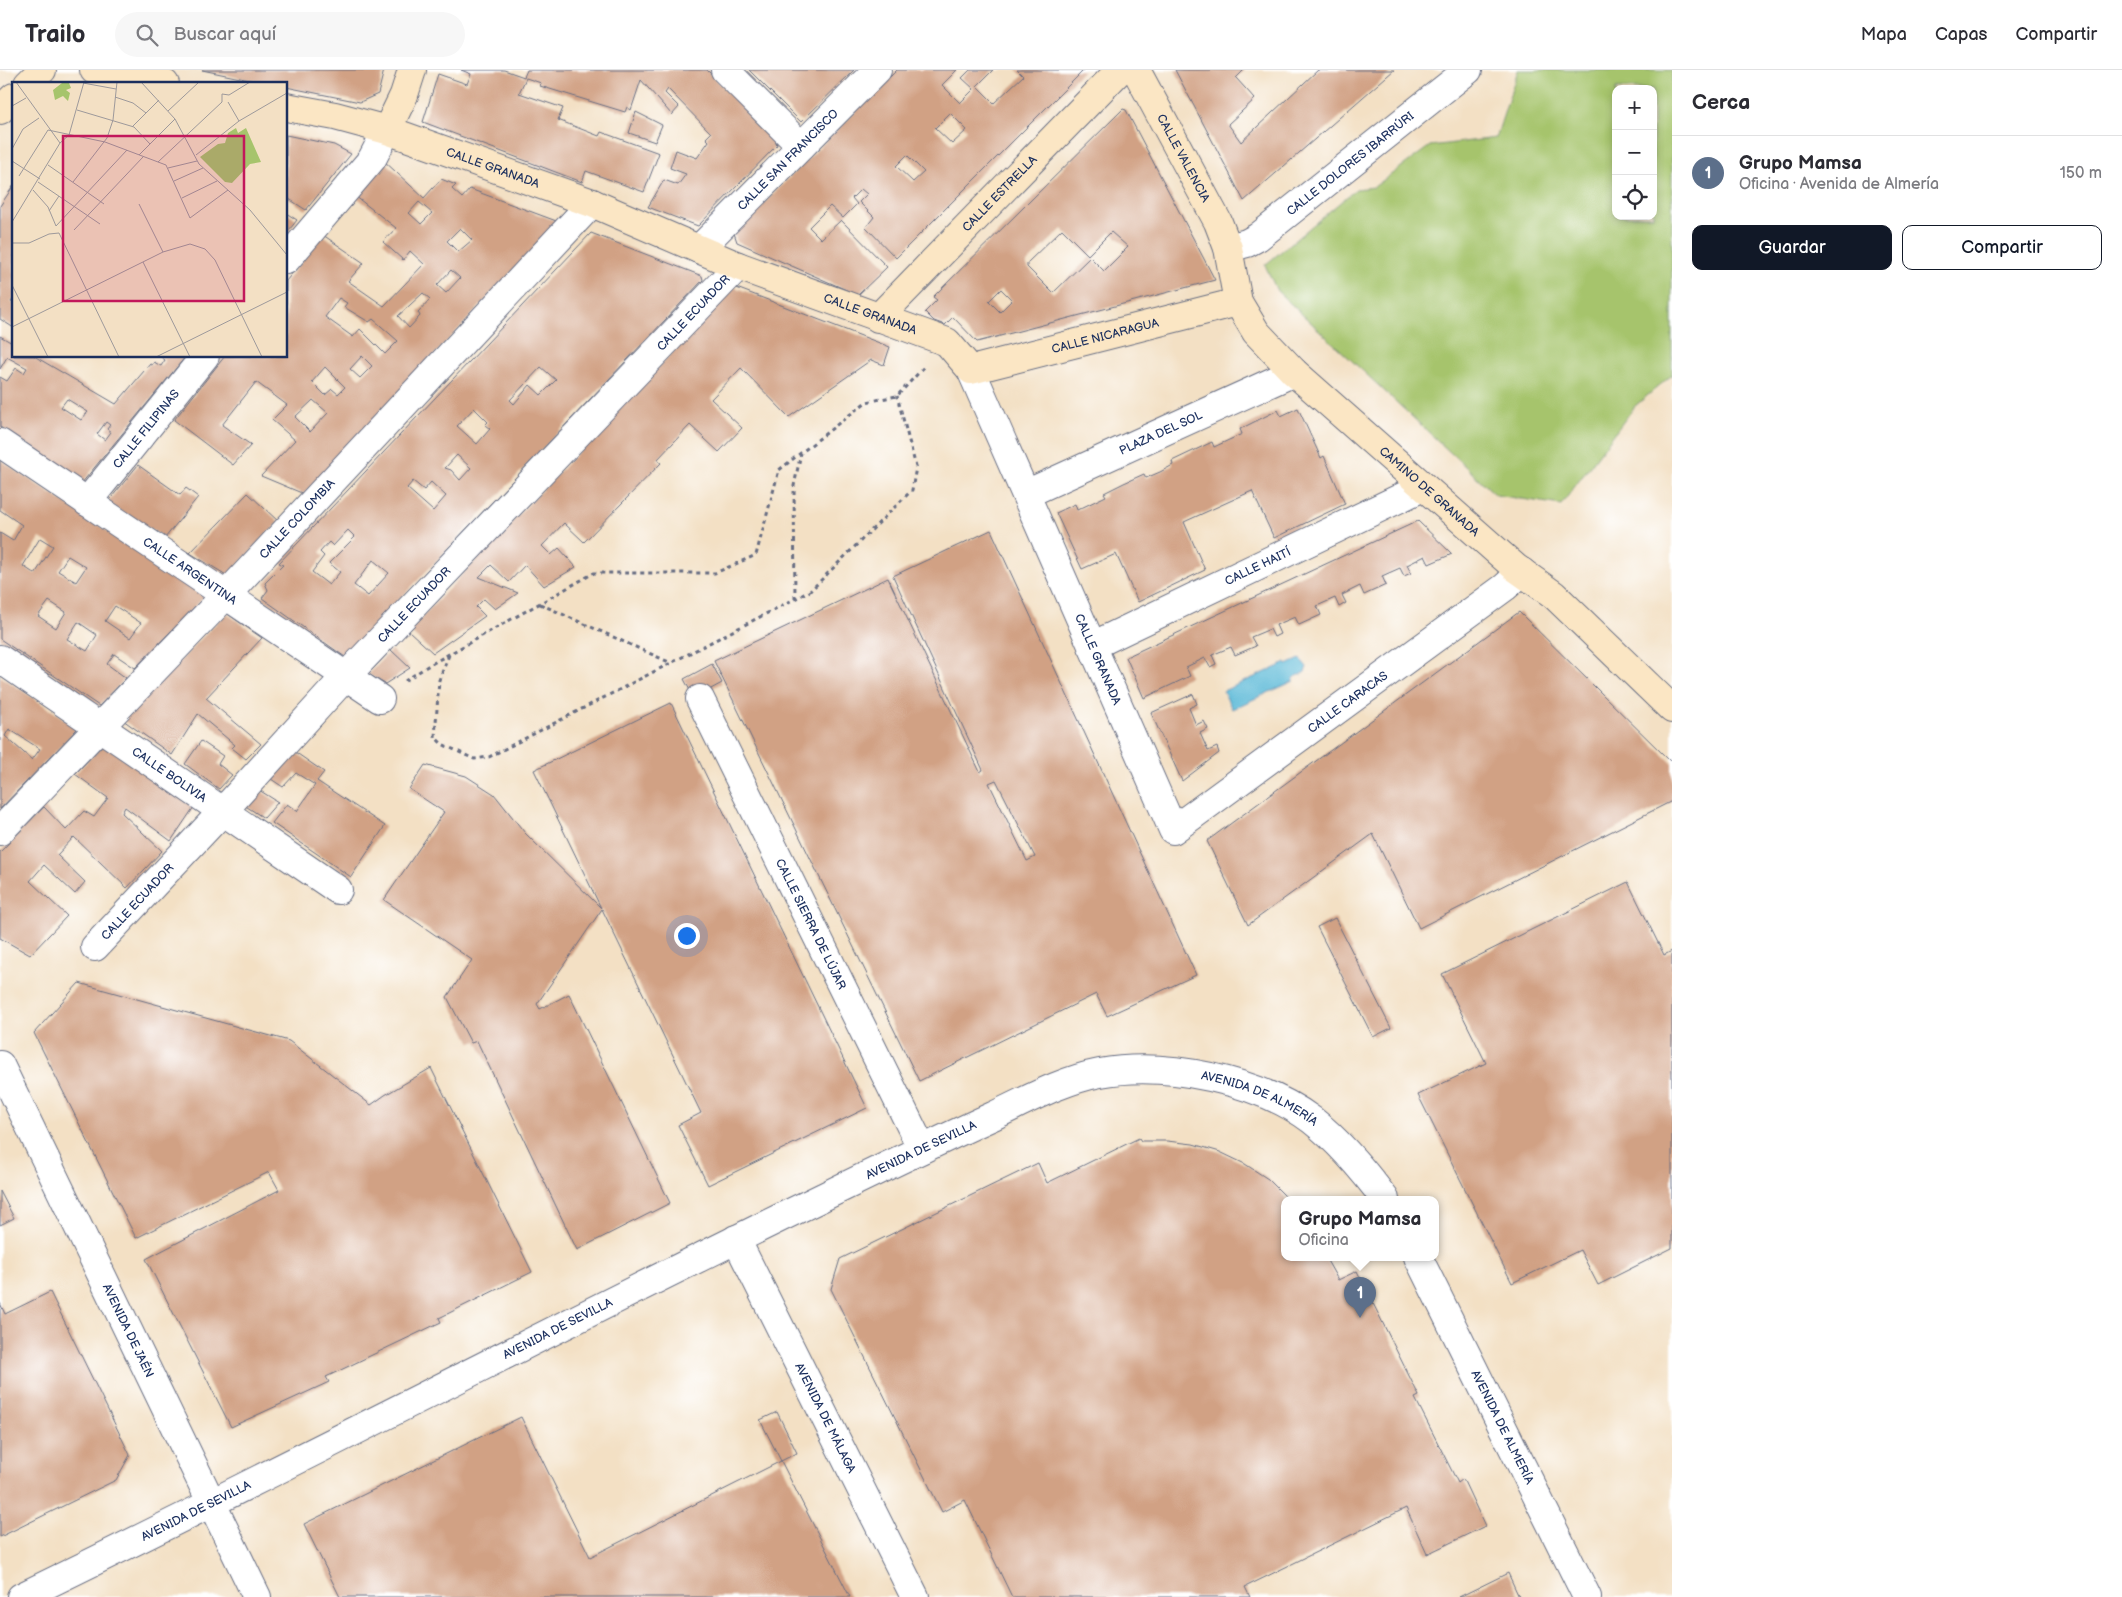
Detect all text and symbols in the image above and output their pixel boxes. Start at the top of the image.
search box [115,12,465,57]
text: Trailo [25,20,85,49]
icon: search [133,21,161,49]
text: Buscar aquí [173,23,276,46]
text: Mapa [1861,24,1907,45]
text: Capas [1935,24,1988,45]
text: Compartir [2016,24,2097,45]
inset map [12,82,288,358]
map controls [1612,85,1657,220]
button: + [1612,85,1657,130]
text: Cerca [1692,90,1750,115]
street label: CALLE SAN FRANCISCO [735,106,842,214]
street label: CALLE DOLORES IBARRÚRI [1284,109,1417,219]
street label: CALLE VALENCIA [1153,112,1213,205]
button: − [1612,130,1657,175]
street label: CALLE GRANADA [444,145,542,192]
street label: CALLE ESTRELLA [959,152,1041,235]
text: Grupo Mamsa [1739,152,1862,175]
text: 1 [1705,164,1711,183]
text: 150 m [2060,164,2102,183]
button: locate [1612,175,1657,220]
text: Oficina · Avenida de Almería [1739,175,1939,194]
button: Guardar [1692,225,1892,270]
button: Compartir [1902,225,2102,270]
street label: CALLE ECUADOR [654,272,734,354]
street label: CALLE GRANADA [822,291,919,339]
street label: CALLE NICARAGUA [1050,315,1161,357]
street label: CALLE FILIPINAS [110,387,183,472]
street label: PLAZA DEL SOL [1117,408,1205,459]
street label: CAMINO DE GRANADA [1376,444,1482,540]
street label: CALLE COLOMBIA [257,476,339,562]
street label: CALLE ARGENTINA [140,534,240,609]
street label: CALLE HAITÍ [1223,543,1294,589]
street label: CALLE ECUADOR [375,564,455,646]
street label: CALLE GRANADA [1071,612,1124,708]
street label: CALLE CARACAS [1305,668,1391,737]
street label: CALLE BOLIVIA [129,744,210,806]
street label: CALLE SIERRA DE LÚJAR [772,856,849,993]
street label: CALLE ECUADOR [98,861,178,944]
your location [674,923,700,949]
street label: AVENIDA DE ALMERÍA [1200,1068,1321,1130]
street label: AVENIDA DE SEVILLA [863,1117,979,1183]
popup [1281,1196,1439,1261]
text: Grupo Mamsa [1299,1208,1421,1231]
text: Oficina [1299,1231,1349,1250]
pin: 1 [1344,1277,1376,1318]
street label: AVENIDA DE JAÉN [99,1281,157,1380]
street label: AVENIDA DE SEVILLA [501,1295,616,1363]
street label: AVENIDA DE MÁLAGA [791,1361,859,1476]
street label: AVENIDA DE ALMERÍA [1467,1368,1537,1487]
street label: AVENIDA DE SEVILLA [139,1477,254,1545]

